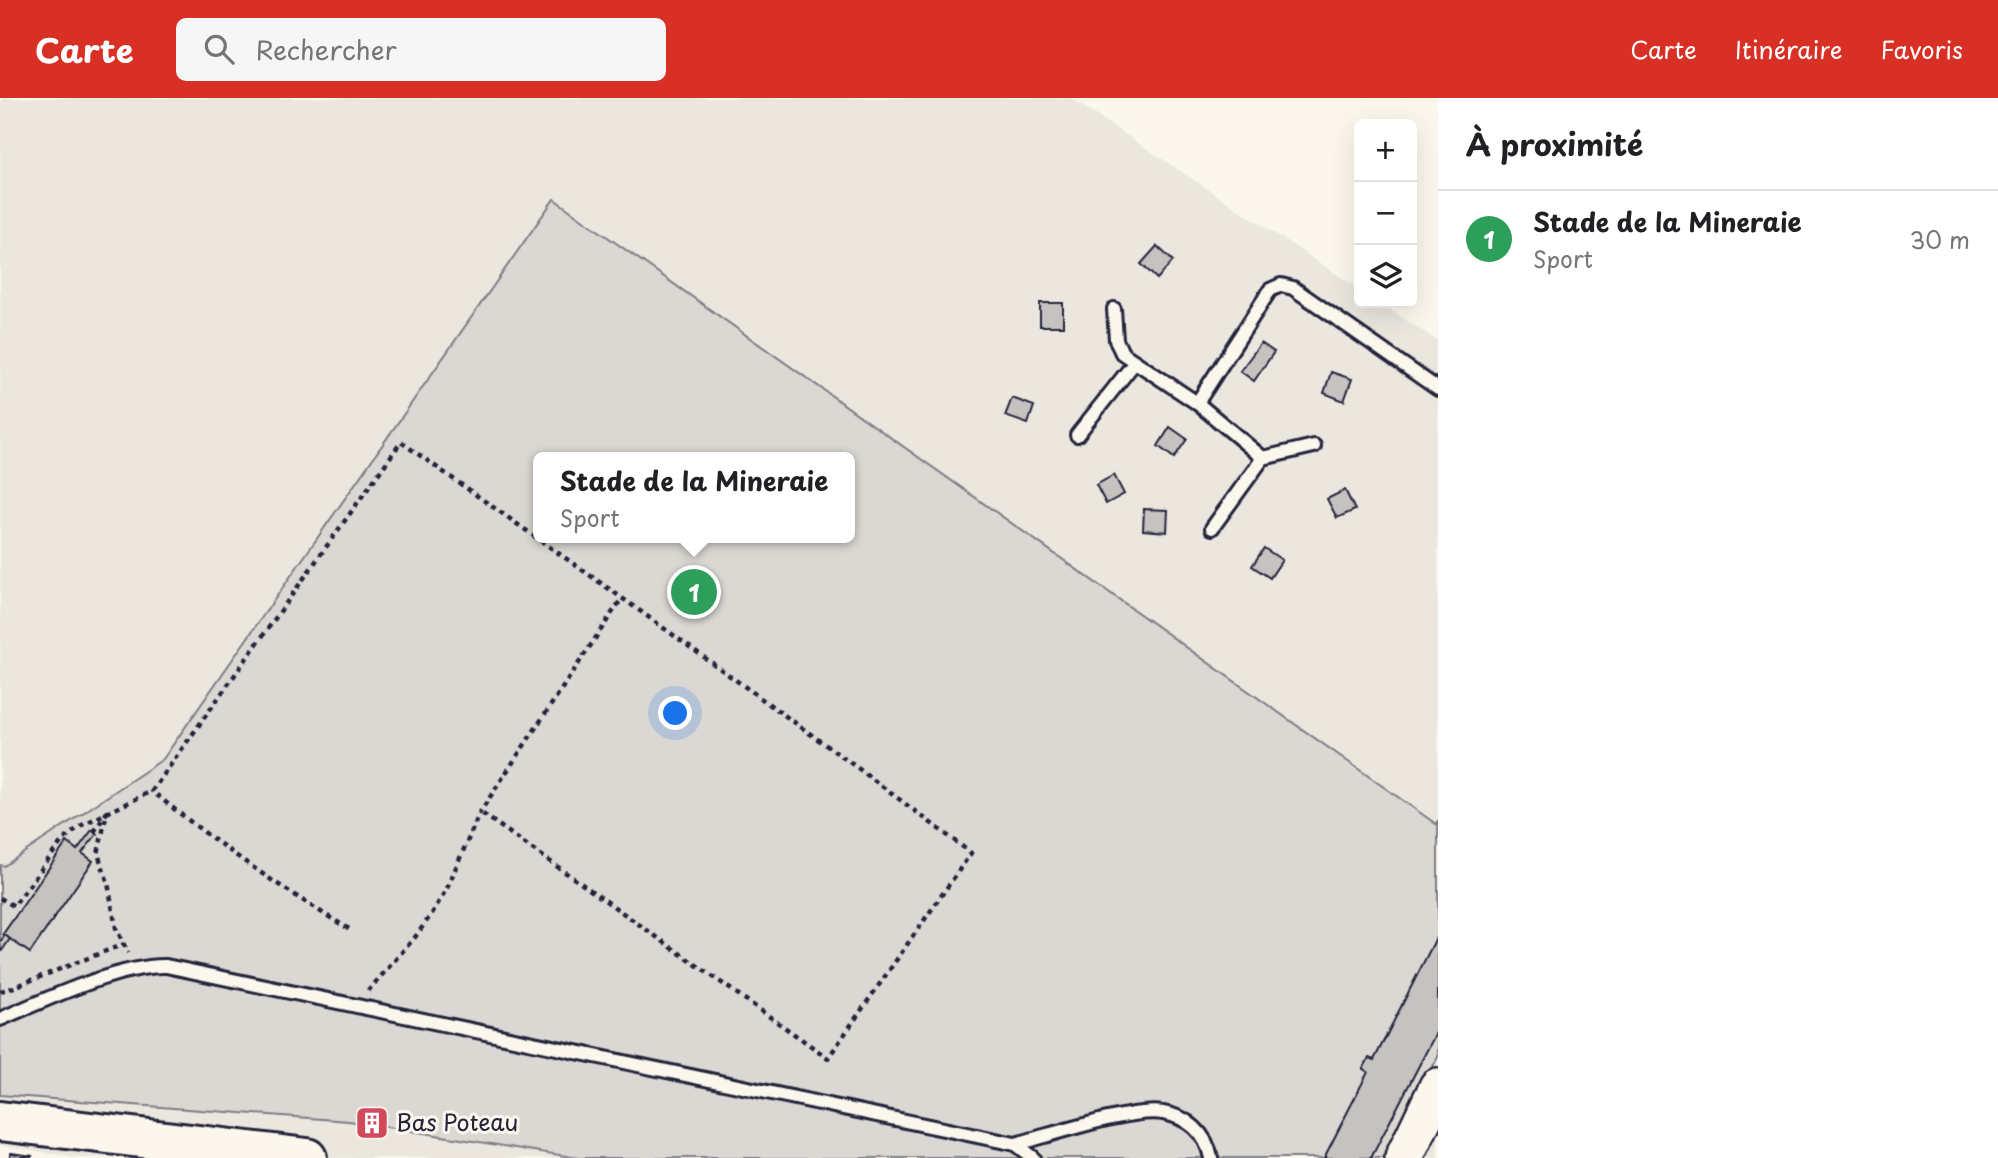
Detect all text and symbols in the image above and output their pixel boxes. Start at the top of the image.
search box [176,18,666,81]
text: Carte [35,24,134,74]
icon: search [200,30,238,68]
text: Rechercher [256,30,397,69]
text: Carte [1630,31,1697,67]
text: Itinéraire [1735,31,1843,67]
text: Favoris [1881,31,1963,67]
map controls [1354,119,1417,308]
button: + [1354,119,1417,182]
text: À proximité [1466,121,1643,166]
button: − [1354,182,1417,245]
text: Stade de la Mineraie [1533,202,1802,241]
text: 1 [1484,222,1495,257]
text: 30 m [1909,222,1970,257]
text: Sport [1533,241,1593,276]
button: layers [1354,245,1417,308]
popup [533,452,855,543]
text: Stade de la Mineraie [560,461,828,500]
text: Sport [560,500,620,535]
pin: 1 [671,566,717,618]
your location [658,696,692,730]
building icon: Bas Poteau [353,1104,391,1142]
place label: Bas Poteau [396,1104,518,1139]

